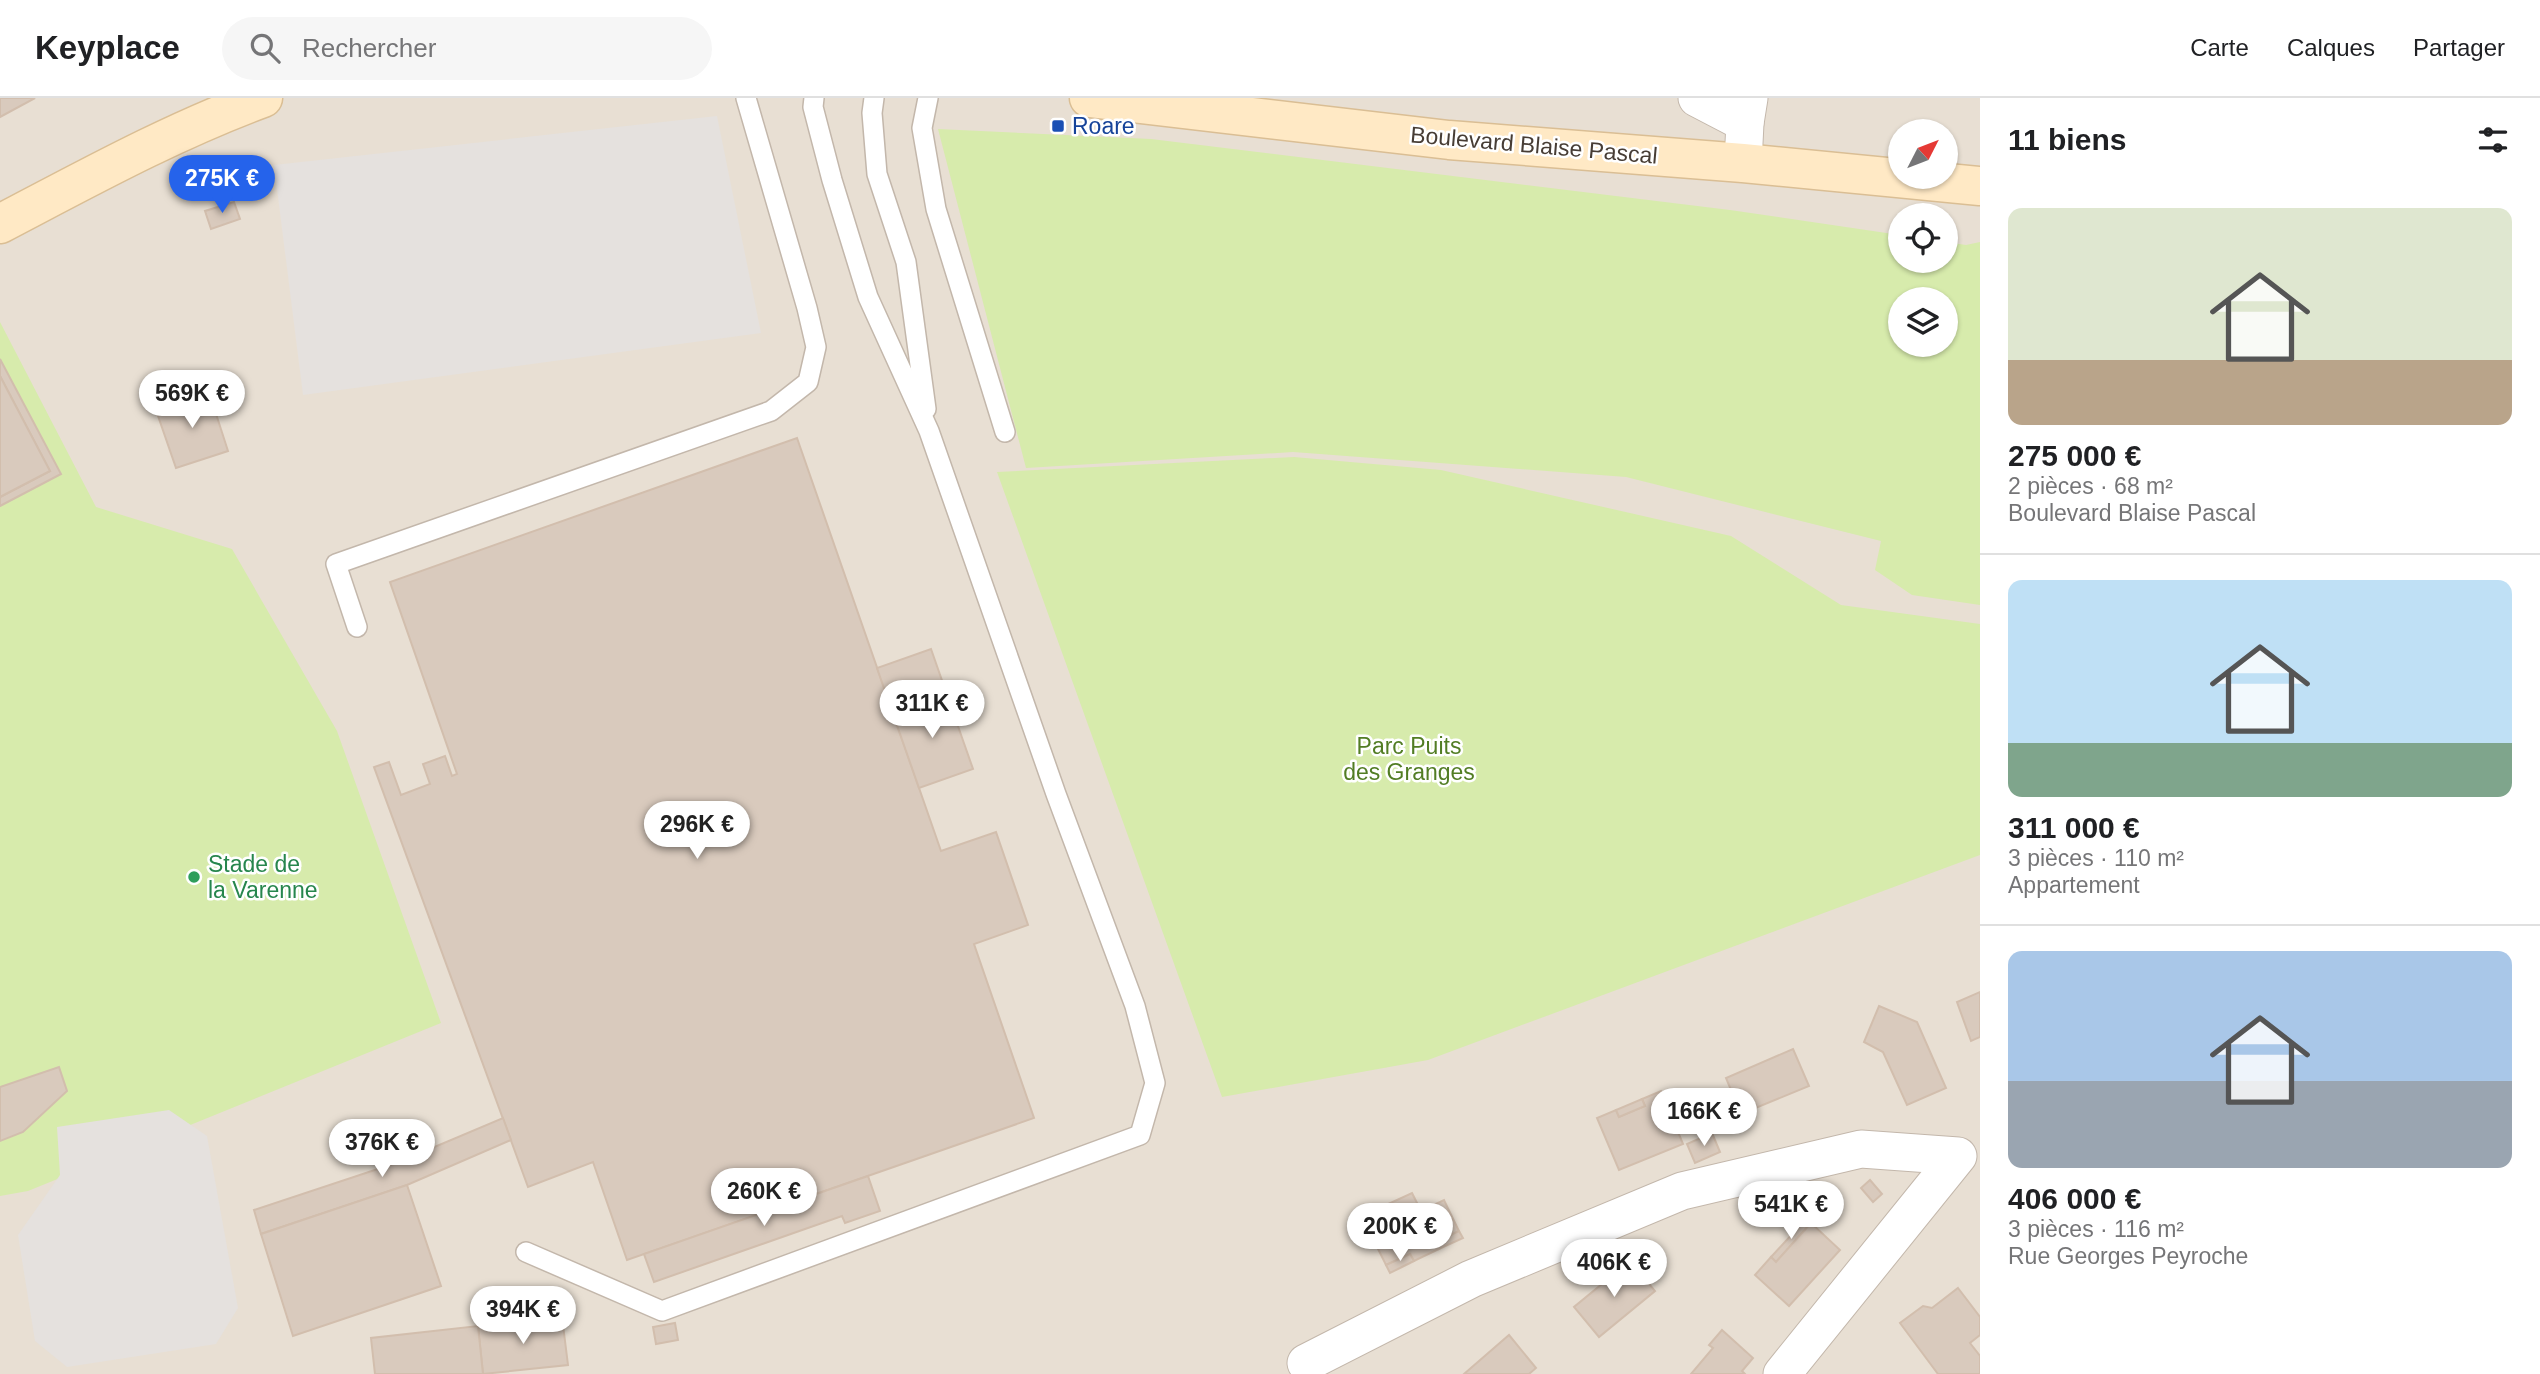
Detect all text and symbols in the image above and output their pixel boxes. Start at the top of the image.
search box [222,17,712,80]
text: Keyplace [35,29,180,66]
icon: search [246,29,284,67]
text: Rechercher [302,33,436,63]
text: Carte [2190,34,2249,61]
text: Calques [2287,34,2375,61]
text: Partager [2413,34,2505,61]
place label: Roare [1072,113,1135,139]
marker: Roare [1050,118,1066,134]
north arrow [1888,119,1958,189]
map controls [1888,119,1958,357]
street label: Boulevard Blaise Pascal [1409,121,1659,169]
icon: filters [2474,121,2512,159]
text: 11 biens [2008,123,2126,156]
pin: 275K € [165,156,279,215]
text: 275K € [185,165,259,191]
button: locate [1888,203,1958,273]
icon: home [2197,254,2323,380]
button: layers [1888,287,1958,357]
pin: 569K € [135,370,249,430]
text: 569K € [155,380,229,406]
text: 275 000 € [2008,439,2141,472]
text: 2 pièces · 68 m² [2008,473,2173,499]
text: Boulevard Blaise Pascal [2008,500,2256,526]
icon: home [2197,626,2323,752]
pin: 311K € [875,680,989,740]
text: 311K € [896,690,968,716]
park label: Parc Puits des Granges [1343,733,1475,785]
pin: 296K € [640,802,754,861]
text: 296K € [660,811,734,837]
text: 311 000 € [2008,811,2140,844]
text: 3 pièces · 110 m² [2008,845,2184,871]
place label: Stade de la Varenne [208,851,318,903]
marker: Stade de la Varenne [186,869,202,885]
text: Appartement [2008,872,2140,898]
icon: home [2197,997,2323,1123]
pin: 166K € [1647,1088,1761,1148]
text: 166K € [1667,1098,1741,1124]
pin: 376K € [325,1119,439,1179]
text: 376K € [345,1129,419,1155]
pin: 260K € [707,1168,821,1228]
text: 260K € [727,1178,801,1204]
pin: 541K € [1734,1182,1848,1241]
text: 406 000 € [2008,1182,2141,1215]
text: 541K € [1754,1191,1828,1217]
pin: 200K € [1343,1204,1457,1263]
text: 200K € [1363,1213,1437,1239]
text: 3 pièces · 116 m² [2008,1216,2184,1242]
pin: 406K € [1557,1240,1671,1299]
text: Rue Georges Peyroche [2008,1243,2248,1269]
text: 406K € [1577,1249,1651,1275]
pin: 394K € [466,1286,580,1346]
text: 394K € [486,1296,560,1322]

